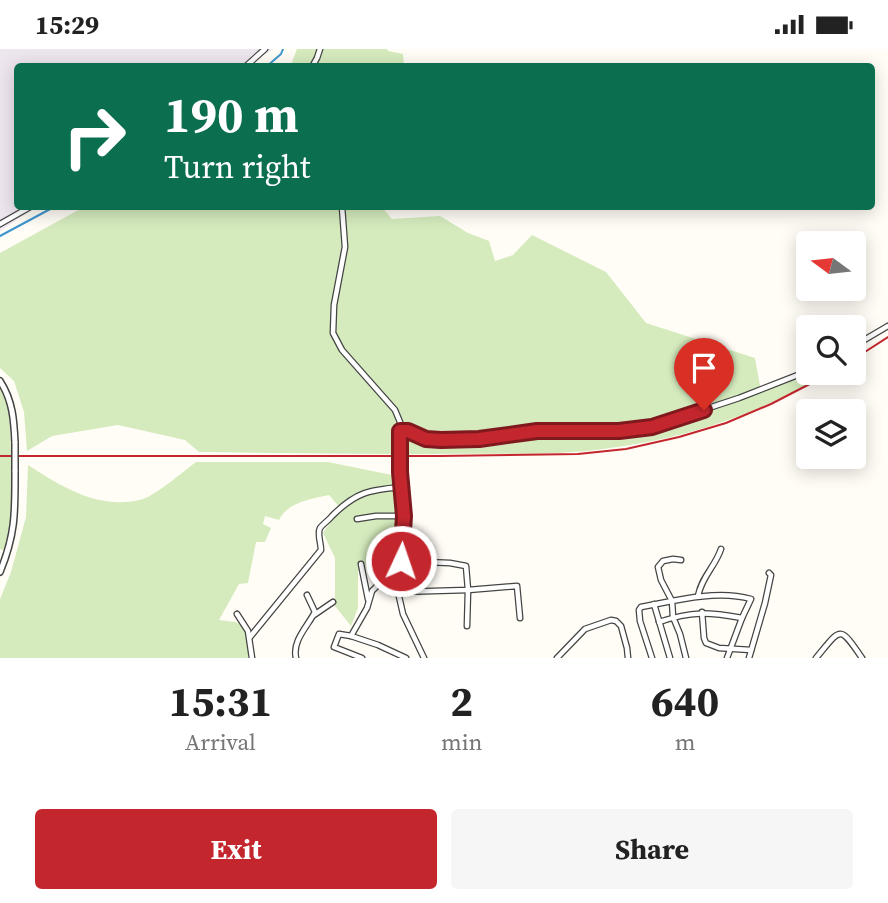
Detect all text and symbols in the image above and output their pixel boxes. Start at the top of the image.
text: 15:29 [35,7,99,43]
text: 190 m [164,81,299,148]
icon: right [49,91,140,182]
text: Turn right [164,145,310,189]
north arrow [796,231,866,301]
map controls [796,231,866,469]
button: search [796,315,866,385]
pin [674,338,734,410]
icon: arrive [685,349,723,387]
button: layers [796,399,866,469]
position arrow [364,524,438,598]
text: 15:31 [169,672,272,730]
text: 2 [450,672,473,730]
text: 640 [651,672,719,730]
text: Arrival [185,726,256,758]
text: min [441,726,482,758]
text: m [675,726,696,758]
button: Exit [35,809,437,889]
button: Share [451,809,853,889]

